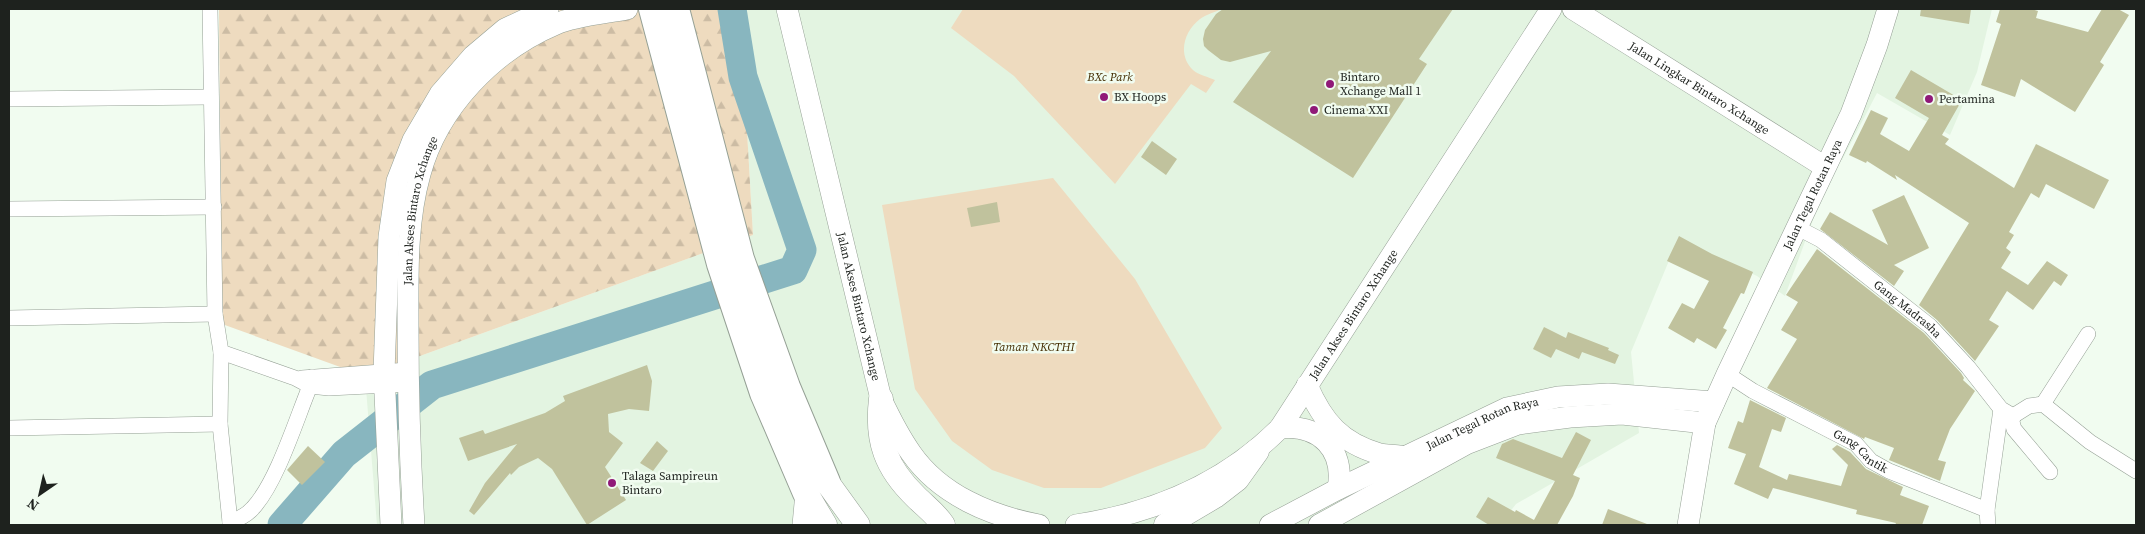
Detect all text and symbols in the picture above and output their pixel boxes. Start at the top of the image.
street label: Jalan Lingkar Bintaro Xchange [1625,37,1773,138]
park label: BXc Park [1086,69,1133,85]
place label: Bintaro Xchange Mall 1 [1340,69,1421,99]
marker: Bintaro Xchange Mall 1 [1324,78,1336,90]
place label: BX Hoops [1114,89,1166,105]
marker: BX Hoops [1098,91,1110,103]
place label: Pertamina [1939,91,1996,107]
marker: Pertamina [1923,93,1935,105]
place label: Cinema XXI [1324,102,1388,118]
marker: Cinema XXI [1308,104,1320,116]
street label: Jalan Akses Bintaro Xchange [400,133,442,286]
street label: Jalan Tegal Rotan Raya [1779,136,1846,253]
street label: Jalan Akses Bintaro Xchange [833,230,884,382]
street label: Jalan Akses Bintaro Xchange [1305,246,1402,384]
street label: Gang Madrasha [1870,276,1946,342]
park label: Taman NKCTHI [993,339,1076,355]
street label: Jalan Tegal Rotan Raya [1423,393,1541,454]
street label: Gang Cantik [1830,426,1891,477]
place label: Talaga Sampireun Bintaro [622,468,718,498]
north arrow [15,469,65,519]
marker: Talaga Sampireun Bintaro [606,477,618,489]
text: N [23,494,43,516]

